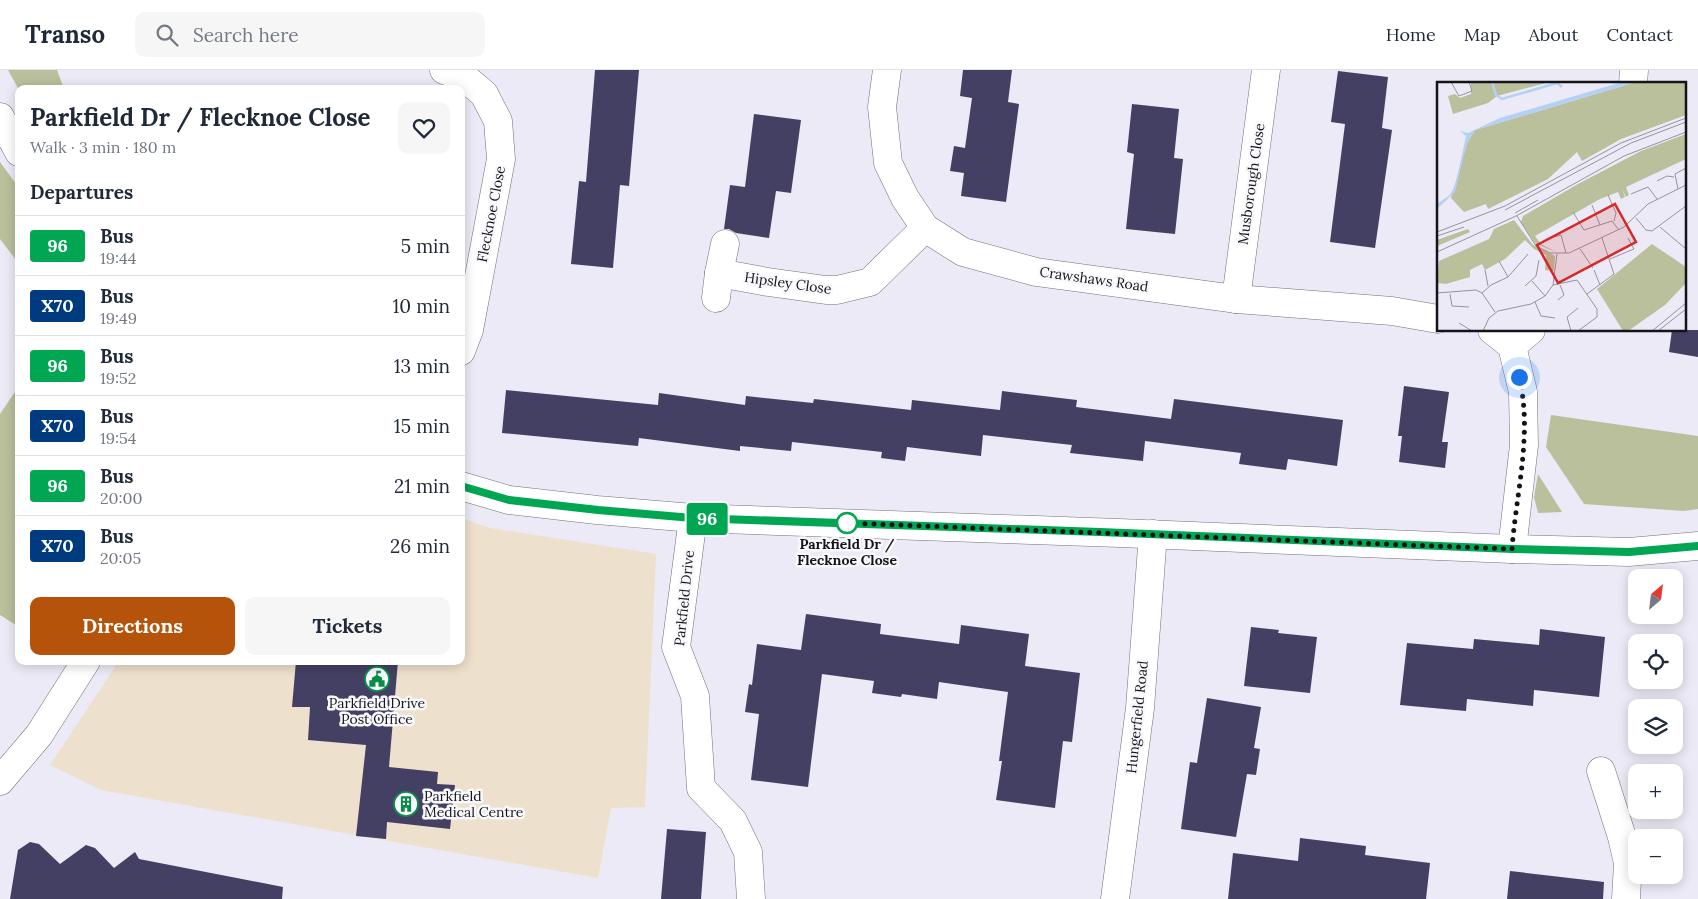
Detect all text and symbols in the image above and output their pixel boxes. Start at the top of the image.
search box [135,12,485,57]
text: Transo [25,19,105,50]
icon: search [153,21,181,49]
text: Search here [193,23,299,47]
text: Home [1386,23,1436,46]
text: Map [1464,23,1500,46]
text: About [1528,23,1578,46]
text: Contact [1606,23,1673,46]
inset map [1437,82,1686,331]
text: Parkfield Dr / Flecknoe Close [30,102,370,133]
button: heart [398,102,450,154]
street label: Musborough Close [1234,122,1268,246]
text: Walk · 3 min · 180 m [30,137,176,157]
street label: Flecknoe Close [473,164,509,264]
text: Departures [30,180,133,204]
text: Bus [100,224,133,248]
text: 96 [47,234,68,257]
text: 5 min [401,234,450,258]
text: 19:44 [100,248,136,268]
street label: Crawshaws Road [1038,262,1150,296]
street label: Hipsley Close [743,268,833,298]
text: Bus [100,284,133,308]
text: X70 [41,294,74,317]
text: 10 min [392,294,450,318]
text: 19:49 [100,308,137,328]
text: Bus [100,344,133,368]
text: 96 [47,354,68,377]
text: 13 min [394,354,450,378]
your location [1507,365,1532,390]
text: 19:52 [100,368,136,388]
text: Bus [100,404,133,428]
text: X70 [41,414,74,437]
text: 15 min [394,414,450,438]
text: 19:54 [100,428,136,448]
text: Bus [100,464,133,488]
text: 96 [47,474,68,497]
text: 21 min [394,474,450,498]
text: 20:00 [100,488,142,508]
line badge: 96 [684,503,730,535]
text: 96 [697,507,717,530]
marker: Parkfield Dr / Flecknoe Close [836,512,858,534]
text: Bus [100,524,133,548]
text: X70 [41,534,74,557]
text: 26 min [390,534,450,558]
place label: Parkfield Dr / Flecknoe Close [797,535,897,569]
text: 20:05 [100,548,141,568]
street label: Parkfield Drive [670,549,698,647]
north arrow [1628,569,1682,624]
map controls [1628,569,1683,884]
button: Directions [30,597,235,655]
button: Tickets [245,597,450,655]
button: locate [1628,634,1683,689]
street label: Hungerfield Road [1122,660,1152,774]
public building icon: Parkfield Drive Post Office [364,666,390,692]
place label: Parkfield Drive Post Office [329,694,426,728]
button: layers [1628,699,1683,754]
button: + [1628,764,1683,819]
place label: Parkfield Medical Centre [424,787,524,821]
building icon: Parkfield Medical Centre [393,791,419,817]
button: − [1628,829,1683,884]

